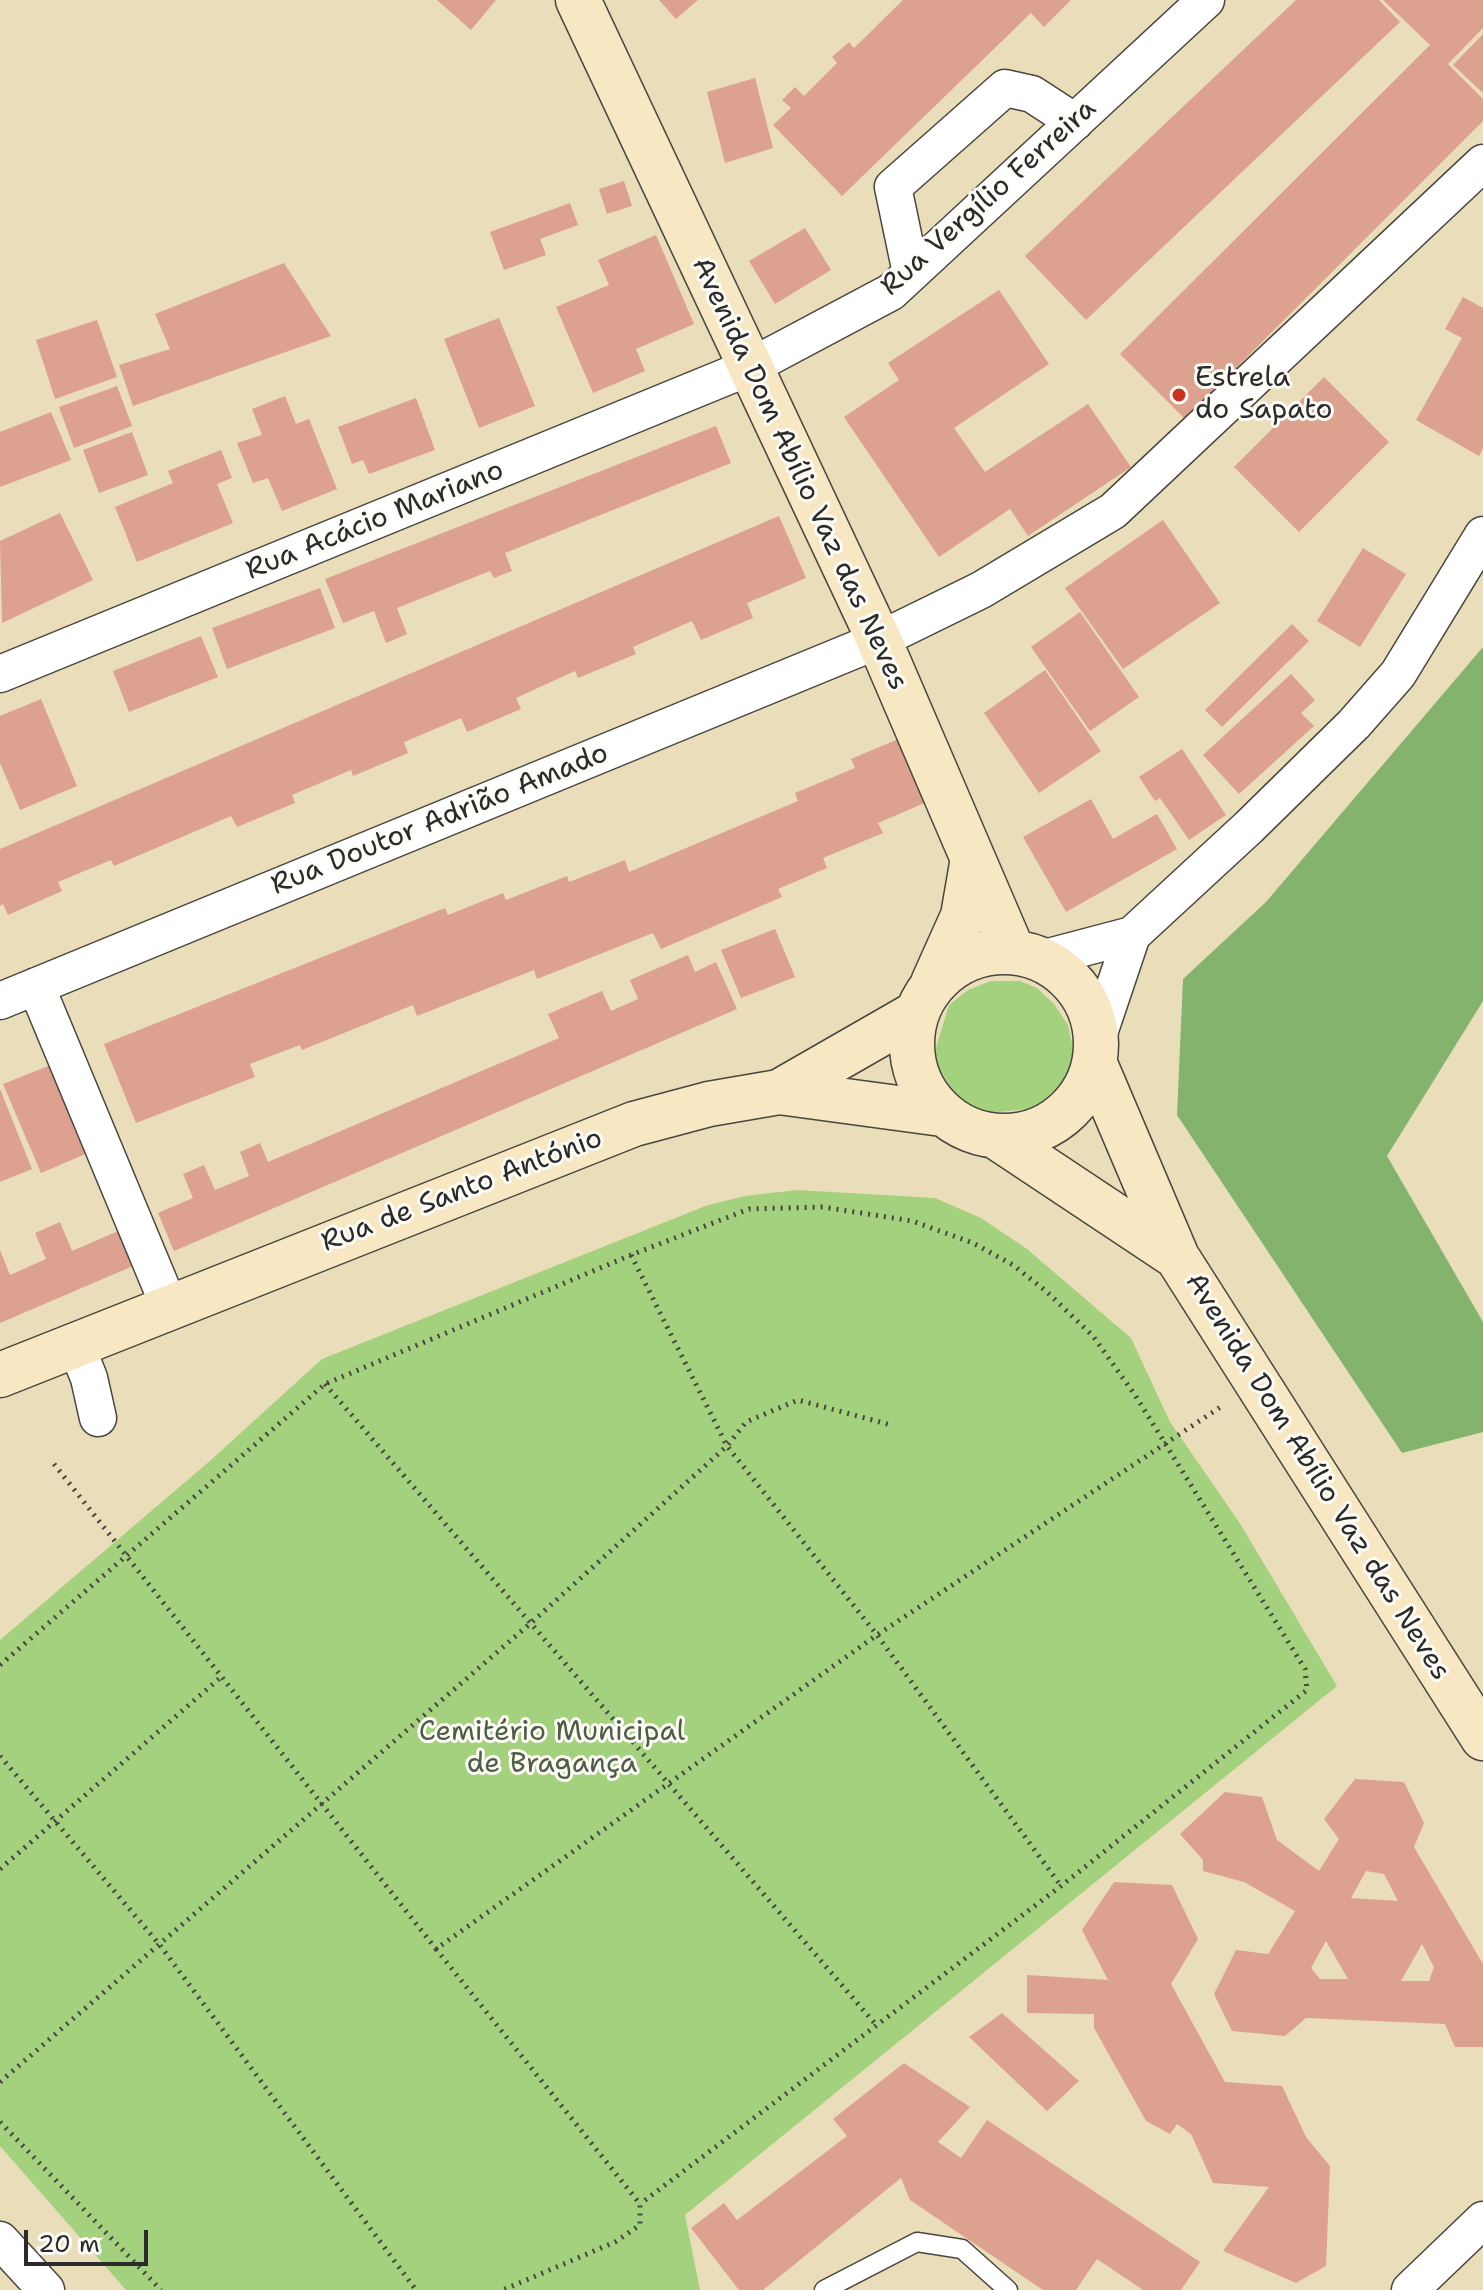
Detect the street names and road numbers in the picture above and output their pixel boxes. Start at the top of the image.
street label: Rua Vergílio Ferreira [874,93,1104,303]
street label: Avenida Dom Abílio Vaz das Neves [684,252,914,696]
street label: Rua Acácio Mariano [241,454,509,588]
street label: Rua Doutor Adrião Amado [267,737,613,903]
street label: Rua de Santo António [317,1122,607,1260]
street label: Avenida Dom Abílio Vaz das Neves [1177,1267,1457,1687]

